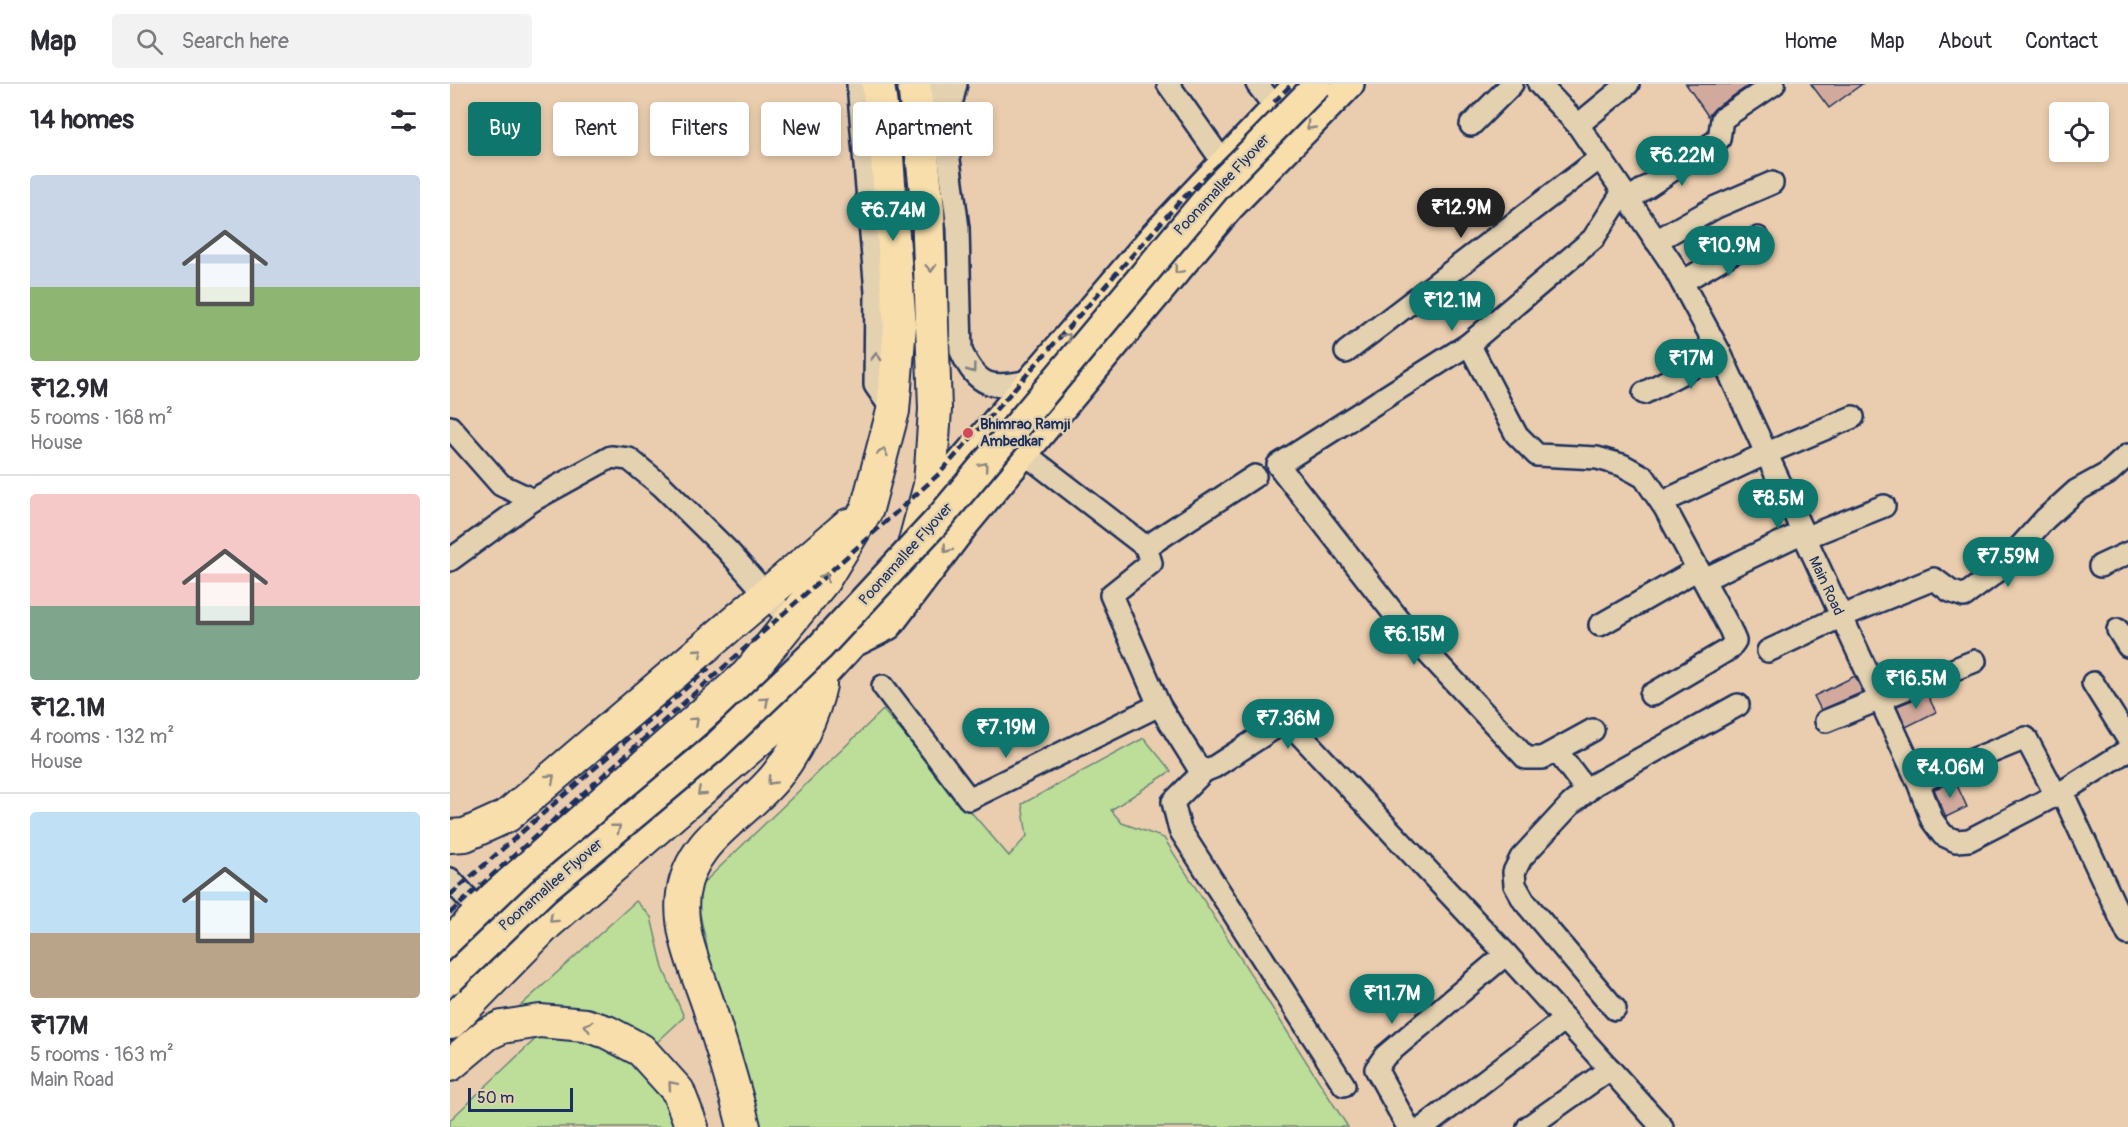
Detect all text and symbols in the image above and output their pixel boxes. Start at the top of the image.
search box [112,14,532,68]
text: Map [30,24,76,59]
icon: search [133,25,166,58]
text: Search here [181,27,289,55]
text: Home [1784,28,1837,55]
text: Map [1870,28,1905,55]
text: About [1938,28,1992,55]
text: Contact [2025,28,2098,55]
chip: Buy [468,102,541,156]
chip: Rent [553,102,638,156]
chip: Filters [650,102,749,156]
chip: New [761,102,841,156]
chip: Apartment [853,102,993,156]
map controls [2049,102,2109,162]
button: locate [2049,102,2109,162]
text: 14 homes [30,104,134,136]
icon: filters [387,104,420,137]
one-way arrow [1306,118,1317,129]
street label: Poonamallee Flyover [1170,130,1274,240]
pin: ₹6.22M [1633,136,1731,187]
text: ₹6.22M [1650,143,1714,168]
pin: ₹12.9M [1412,188,1510,239]
pin: ₹6.74M [844,191,942,242]
text: ₹12.9M [1431,195,1491,220]
text: ₹6.74M [861,198,925,223]
icon: home [171,214,279,322]
pin: ₹10.9M [1680,226,1778,277]
text: ₹10.9M [1698,233,1760,258]
one-way arrow [924,263,937,272]
one-way arrow [1174,263,1185,274]
pin: ₹12.1M [1403,281,1501,332]
text: ₹12.1M [1423,288,1481,313]
one-way arrow [1060,333,1071,344]
pin: ₹17M [1655,339,1727,390]
text: ₹17M [1669,346,1713,371]
one-way arrow [870,353,882,362]
one-way arrow [964,362,975,373]
text: ₹12.9M [30,373,108,405]
text: 5 rooms · 168 m² [30,405,173,430]
place label: Bhimrao Ramji Ambedkar [980,415,1070,451]
marker: Bhimrao Ramji Ambedkar [961,426,975,440]
text: House [30,430,82,455]
one-way arrow [875,448,888,458]
one-way arrow [976,462,987,473]
pin: ₹8.5M [1736,479,1820,530]
text: ₹8.5M [1752,486,1804,511]
street label: Poonamallee Flyover [855,498,958,609]
icon: home [171,533,279,641]
pin: ₹7.59M [1959,537,2057,588]
one-way arrow [943,543,954,554]
text: ₹7.59M [1977,544,2039,569]
street label: Main Road [1804,553,1848,619]
one-way arrow [818,573,829,584]
pin: ₹6.15M [1365,615,1463,666]
text: ₹6.15M [1383,622,1445,647]
one-way arrow [692,648,703,659]
pin: ₹16.5M [1867,659,1965,710]
text: ₹16.5M [1885,666,1947,691]
text: ₹12.1M [30,692,105,724]
one-way arrow [759,697,769,708]
pin: ₹7.36M [1239,699,1337,750]
text: ₹7.36M [1256,706,1320,731]
pin: ₹7.19M [957,708,1055,759]
text: ₹7.19M [976,715,1036,740]
one-way arrow [688,717,699,728]
text: 4 rooms · 132 m² [30,724,174,749]
pin: ₹4.06M [1901,748,1999,799]
text: House [30,749,82,774]
text: ₹4.06M [1916,755,1984,780]
one-way arrow [767,774,778,784]
one-way arrow [544,775,555,786]
one-way arrow [697,785,707,796]
one-way arrow [611,824,622,835]
street label: Poonamallee Flyover [495,834,607,935]
icon: home [171,851,279,959]
one-way arrow [549,912,560,923]
pin: ₹11.7M [1343,974,1441,1025]
text: ₹11.7M [1364,981,1421,1006]
text: ₹17M [30,1010,88,1042]
one-way arrow [583,1021,594,1033]
text: 5 rooms · 163 m² [30,1042,174,1067]
text: Main Road [30,1067,114,1092]
one-way arrow [669,1081,680,1092]
scale bar [468,1085,573,1112]
text: 50 m [477,1088,514,1108]

